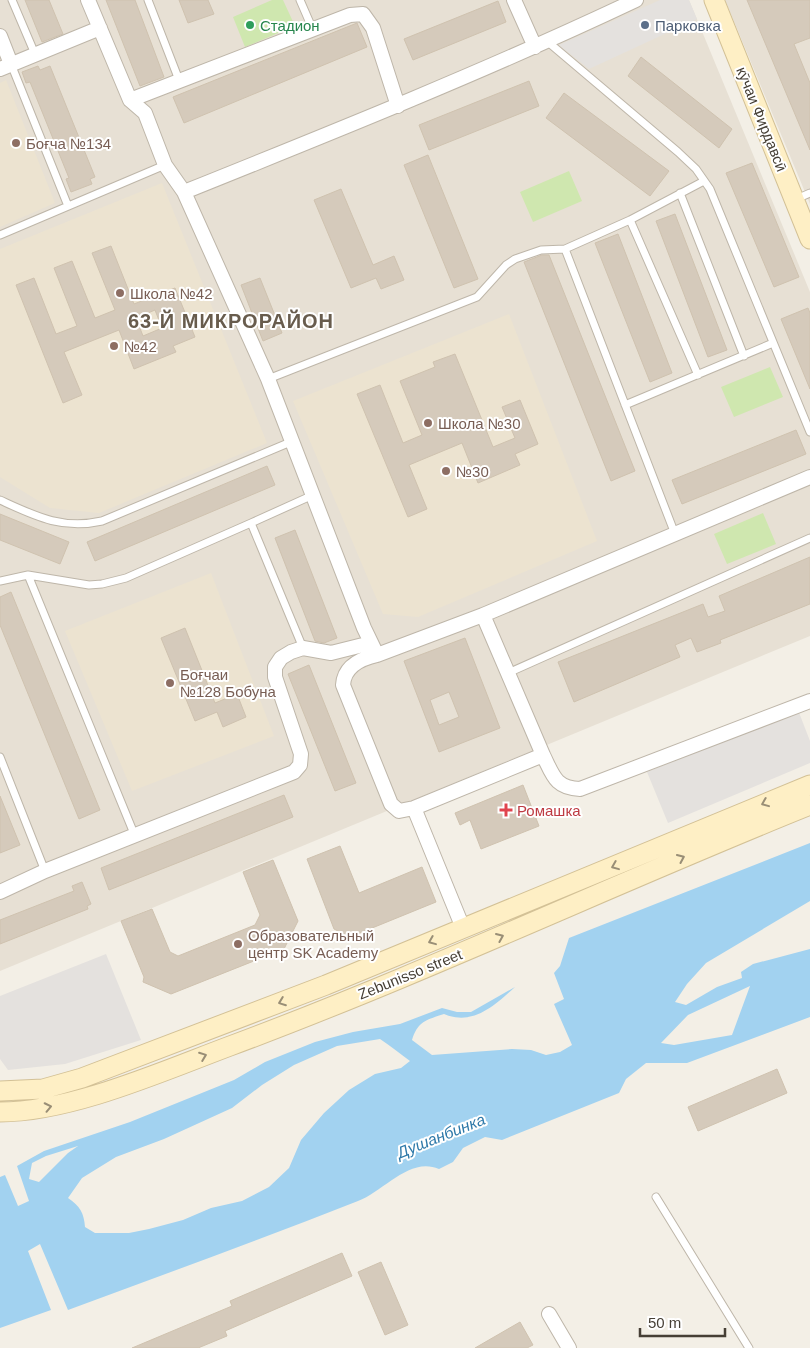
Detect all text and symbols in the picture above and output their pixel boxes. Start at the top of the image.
place label: Стадион [260,17,320,34]
place label: Парковка [655,17,721,34]
marker: Стадион [244,19,256,31]
marker: Парковка [639,19,651,31]
street label: кӯчаи Фирдавсӣ [733,64,791,174]
place label: Боғча №134 [26,135,111,152]
marker: Боғча №134 [10,137,22,149]
place label: Школа №42 [130,285,213,302]
marker: Школа №42 [114,287,126,299]
district label: 63-Й МИКРОРАЙОН [128,309,334,332]
place label: №42 [124,338,157,355]
marker: №42 [108,340,120,352]
place label: Школа №30 [438,415,521,432]
marker: Школа №30 [422,417,434,429]
place label: №30 [456,463,489,480]
marker: №30 [440,465,452,477]
place label: Боғчаи №128 Бобуна [180,666,277,700]
marker: Боғчаи №128 Бобуна [164,677,176,689]
one-way arrow [761,797,770,808]
place label: Ромашка [517,802,581,819]
marker: Ромашка [499,803,513,817]
one-way arrow [676,854,685,865]
one-way arrow [611,859,620,870]
place label: Образовательный центр SK Academy [248,927,379,961]
one-way arrow [495,933,503,943]
one-way arrow [428,935,437,945]
marker: Образовательный центр SK Academy [232,938,244,950]
street label: Zebunisso street [355,945,465,1003]
one-way arrow [278,996,286,1006]
one-way arrow [198,1052,206,1062]
one-way arrow [44,1102,53,1112]
water label: Душанбинка [393,1111,488,1162]
scale bar [640,1306,725,1338]
text: 50 m [648,1314,681,1331]

